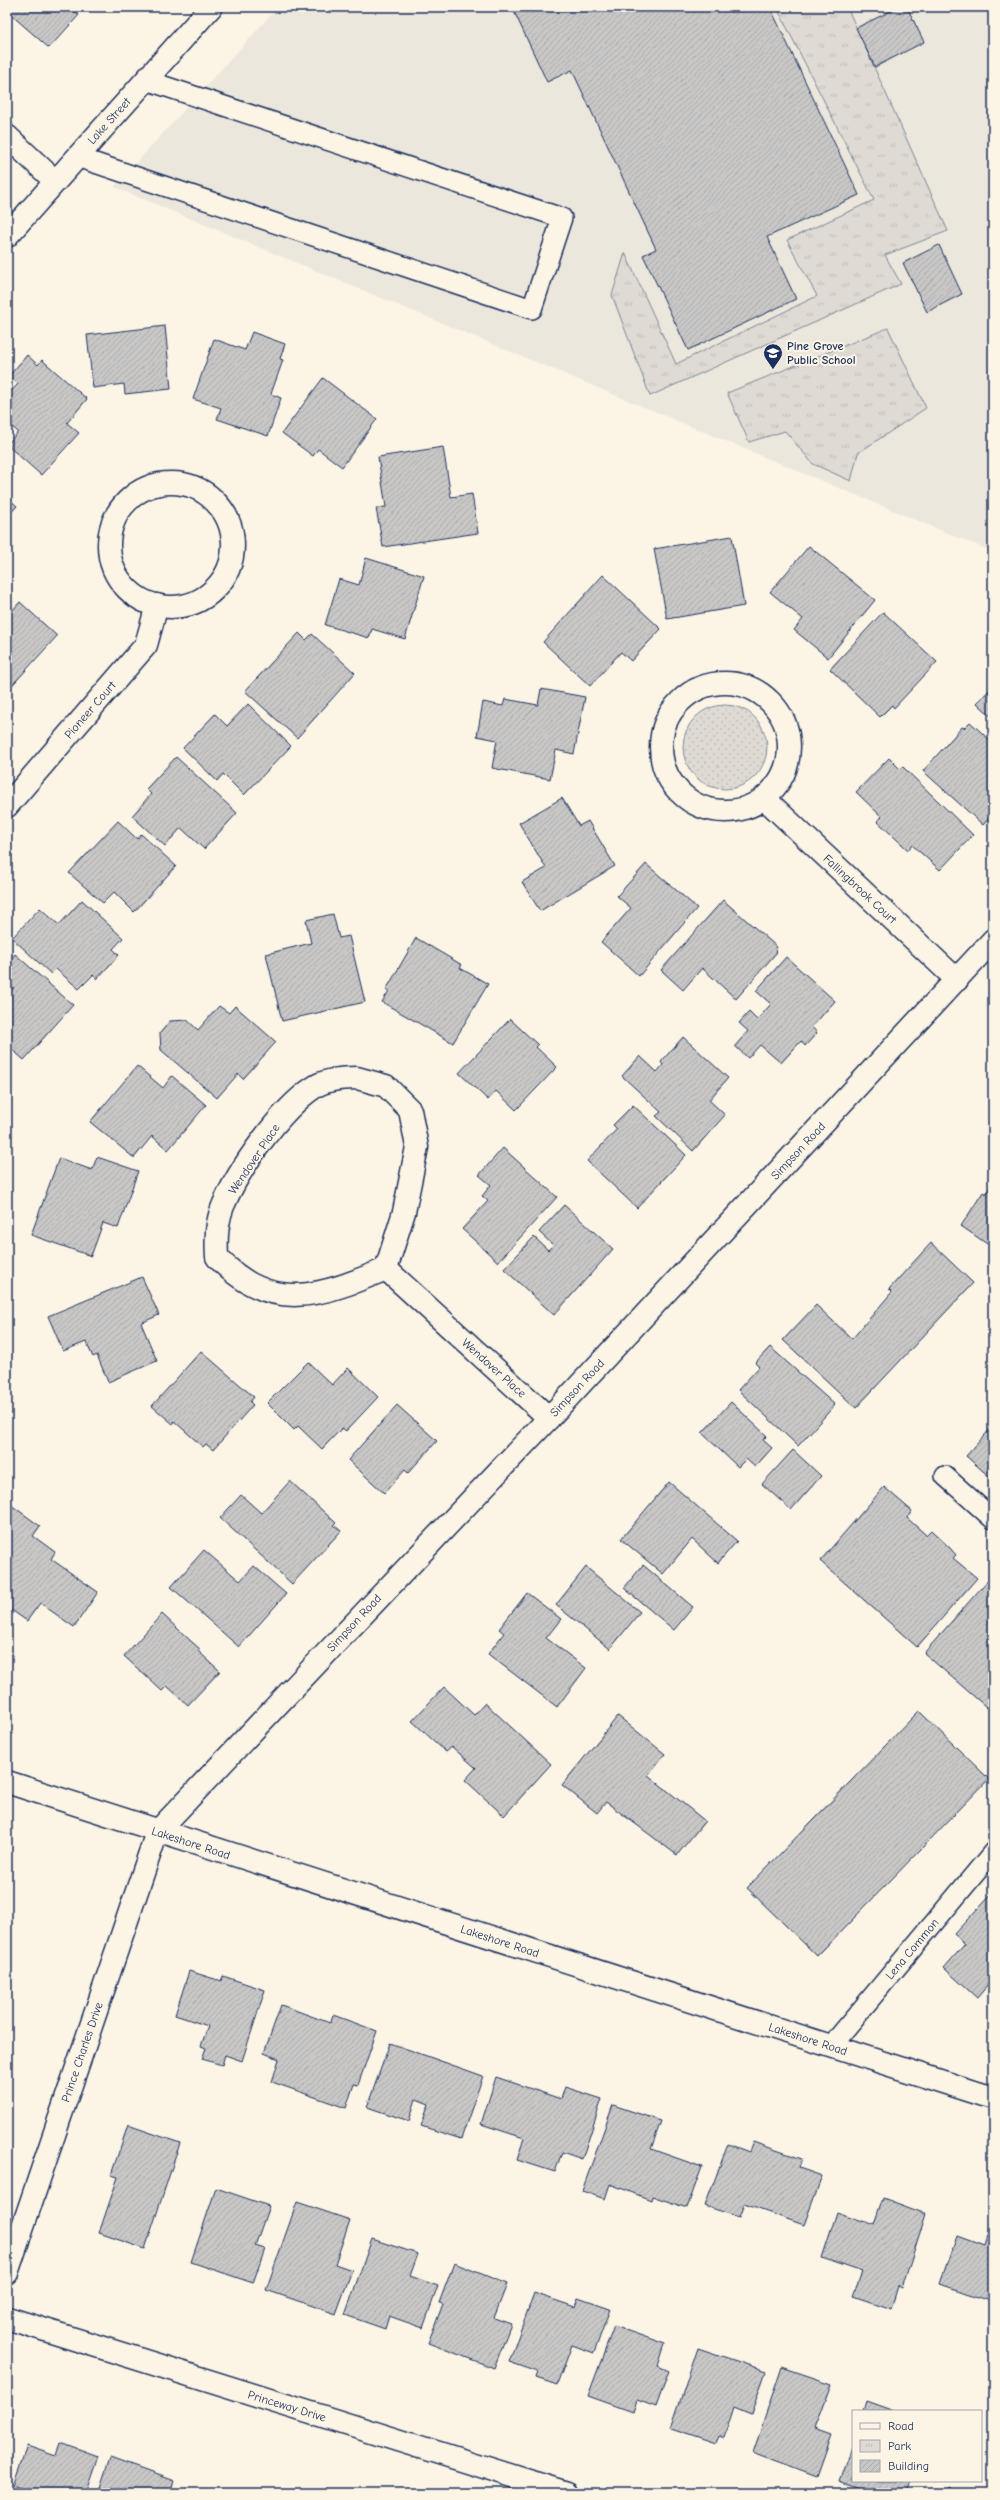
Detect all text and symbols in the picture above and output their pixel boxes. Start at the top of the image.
street label: Lake Street [85,94,134,147]
place label: Pine Grove Public School [787,339,856,367]
school or university icon: Pine Grove Public School [762,342,784,370]
street label: Pioneer Court [61,678,119,741]
street label: Fallingbrook Court [821,852,900,927]
street label: Simpson Road [768,1119,828,1183]
street label: Wendover Place [225,1121,283,1197]
street label: Wendover Place [459,1335,529,1401]
street label: Simpson Road [547,1356,607,1420]
street label: Simpson Road [324,1591,384,1655]
street label: Lakeshore Road [150,1824,232,1862]
street label: Lena Common [882,1916,942,1982]
street label: Lakeshore Road [459,1922,541,1960]
street label: Prince Charles Drive [58,2000,106,2104]
street label: Lakeshore Road [767,2020,849,2058]
street label: Princeway Drive [246,2387,328,2425]
legend [852,2410,982,2482]
text: Road [888,2419,914,2433]
text: Park [888,2439,911,2453]
text: Building [888,2459,929,2473]

